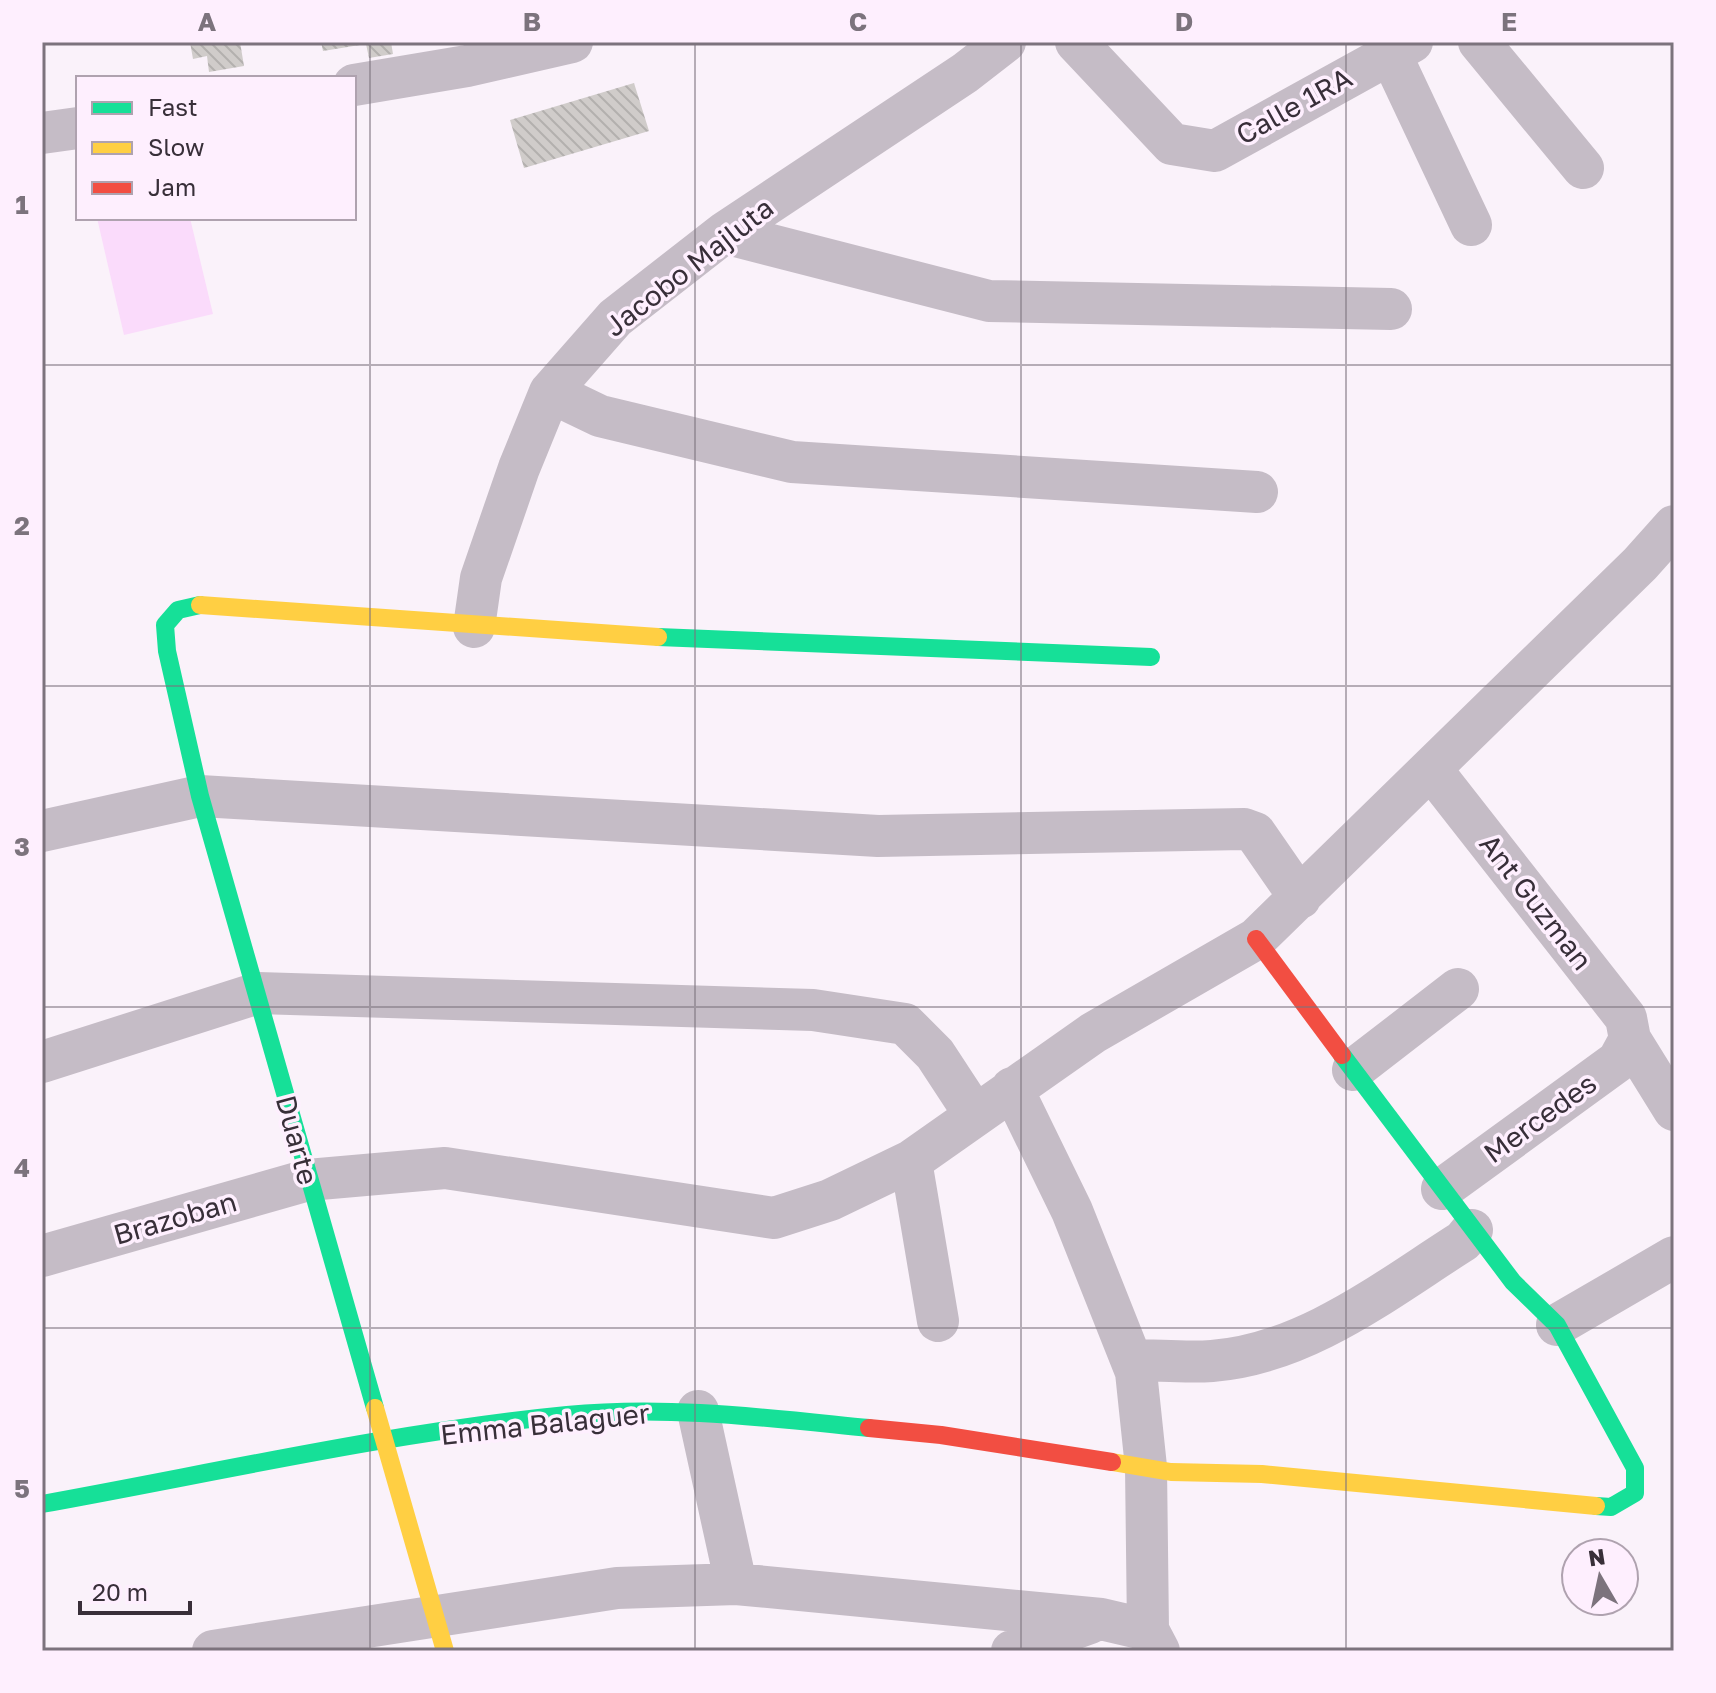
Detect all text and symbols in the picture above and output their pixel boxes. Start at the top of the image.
text: A [198,6,217,37]
text: B [523,6,541,37]
text: C [849,6,867,37]
text: D [1175,6,1193,37]
text: E [1501,6,1517,37]
street label: Calle 1RA [1230,60,1358,151]
legend [76,76,356,220]
text: Fast [148,92,198,121]
text: Slow [148,132,204,161]
text: Jam [148,172,196,201]
text: 1 [15,189,29,220]
street label: Jacobo Majluta [598,191,780,343]
text: 2 [14,510,30,541]
street label: Ant Guzman [1473,827,1599,976]
text: 3 [14,831,30,862]
street label: Mercedes [1477,1066,1602,1169]
street label: Duarte [270,1092,325,1188]
text: 4 [14,1152,30,1183]
street label: Brazoban [109,1184,240,1251]
street label: Emma Balaguer [439,1396,651,1451]
text: 5 [14,1473,30,1504]
north arrow [1560,1537,1640,1617]
text: N [1586,1542,1607,1571]
scale bar [80,1565,190,1615]
text: 20 m [92,1577,148,1606]

